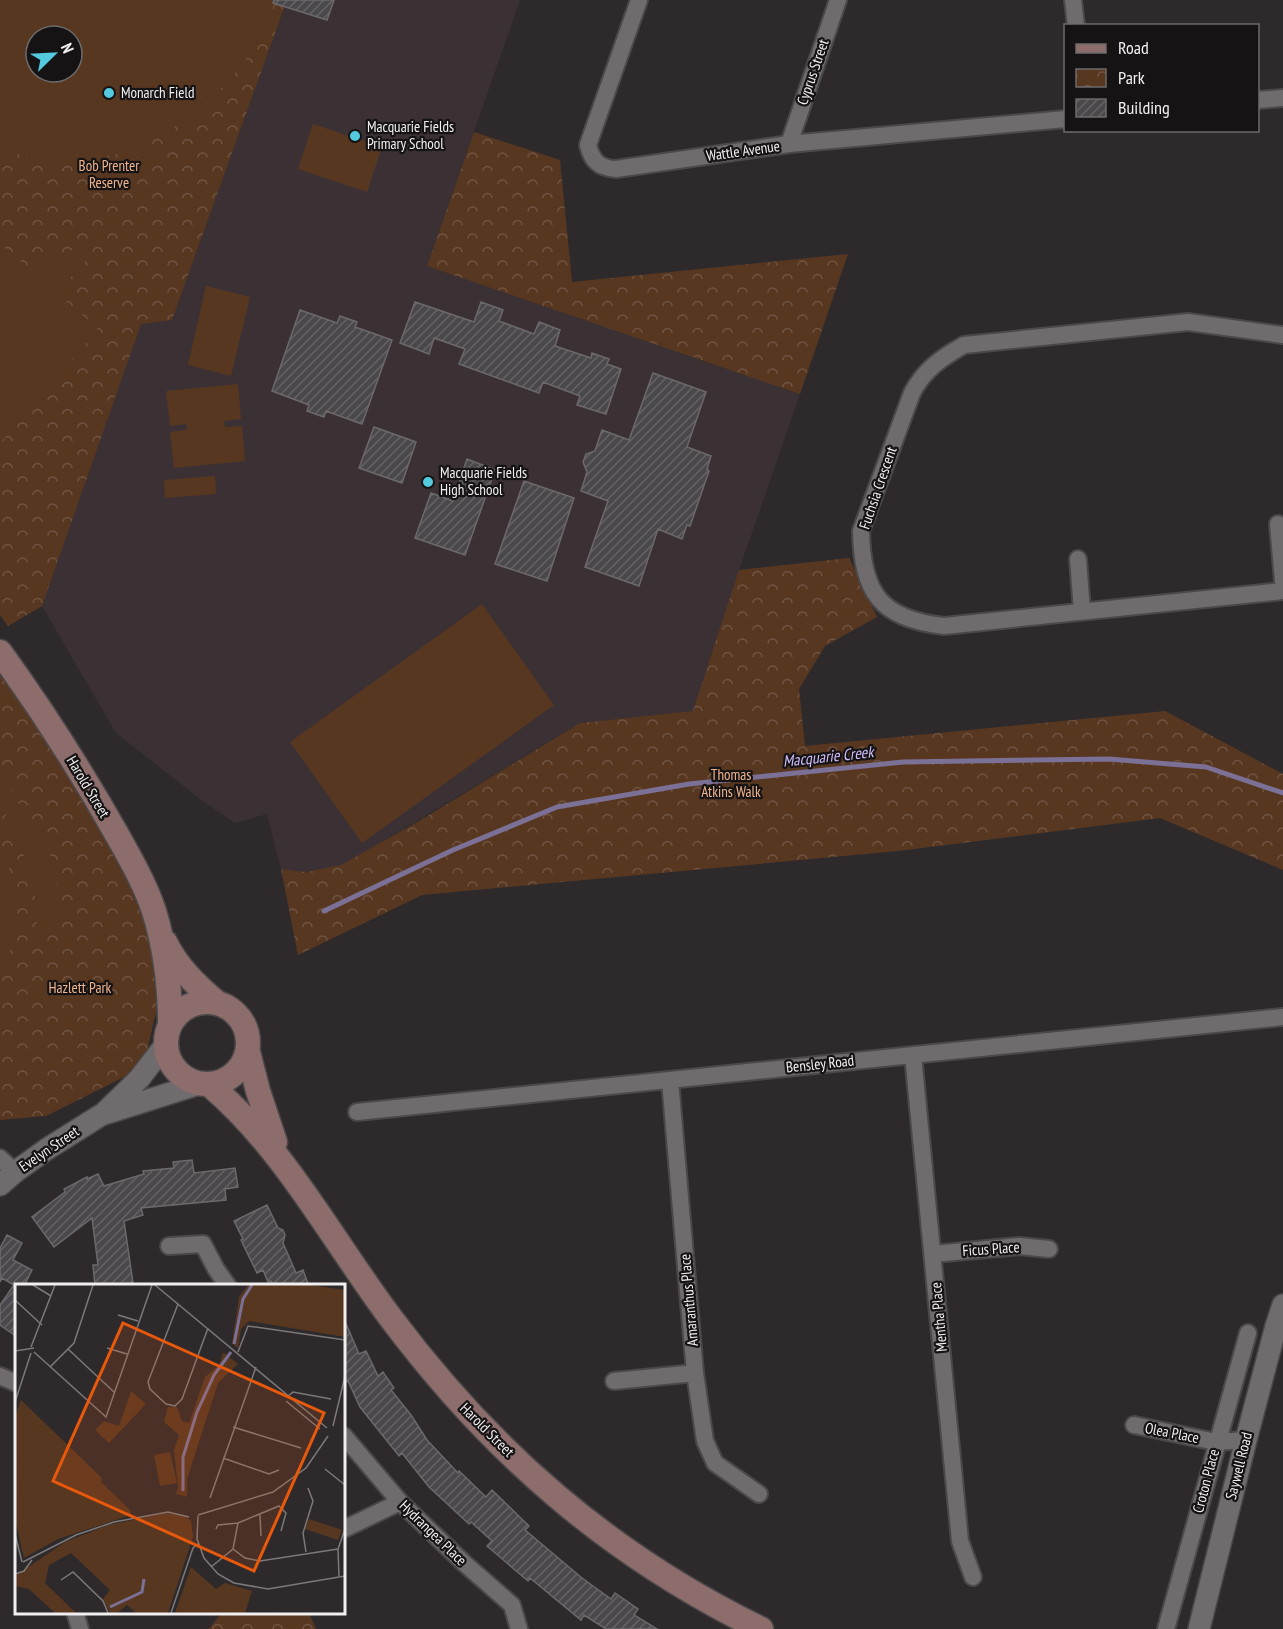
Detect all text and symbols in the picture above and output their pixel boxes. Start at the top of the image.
north arrow [24,24,84,84]
legend [1064,24,1259,132]
street label: Cyprus Street [792,36,833,107]
text: Road [1118,36,1149,59]
text: N [57,40,79,56]
text: Park [1118,66,1145,89]
place label: Monarch Field [121,83,195,102]
marker: Monarch Field [102,86,116,100]
text: Building [1118,96,1170,119]
place label: Macquarie Fields Primary School [367,117,454,153]
marker: Macquarie Fields Primary School [348,129,362,143]
street label: Wattle Avenue [705,136,781,165]
park label: Bob Prenter Reserve [79,156,140,192]
street label: Fuchsia Crescent [855,444,901,532]
place label: Macquarie Fields High School [440,463,527,499]
marker: Macquarie Fields High School [421,475,435,489]
water label: Macquarie Creek [782,741,876,771]
street label: Harold Street [63,752,114,821]
park label: Thomas Atkins Walk [701,765,761,801]
park label: Hazlett Park [49,978,112,997]
street label: Bensley Road [785,1050,855,1077]
street label: Evelyn Street [15,1122,82,1176]
street label: Ficus Place [962,1237,1020,1260]
street label: Amaranthus Place [675,1253,702,1347]
street label: Mentha Place [926,1281,951,1353]
inset map [15,1284,345,1614]
street label: Harold Street [456,1399,518,1461]
street label: Olea Place [1143,1418,1201,1447]
street label: Saywell Road [1221,1430,1256,1502]
street label: Croton Place [1188,1447,1223,1515]
street label: Hydrangea Place [396,1496,471,1569]

